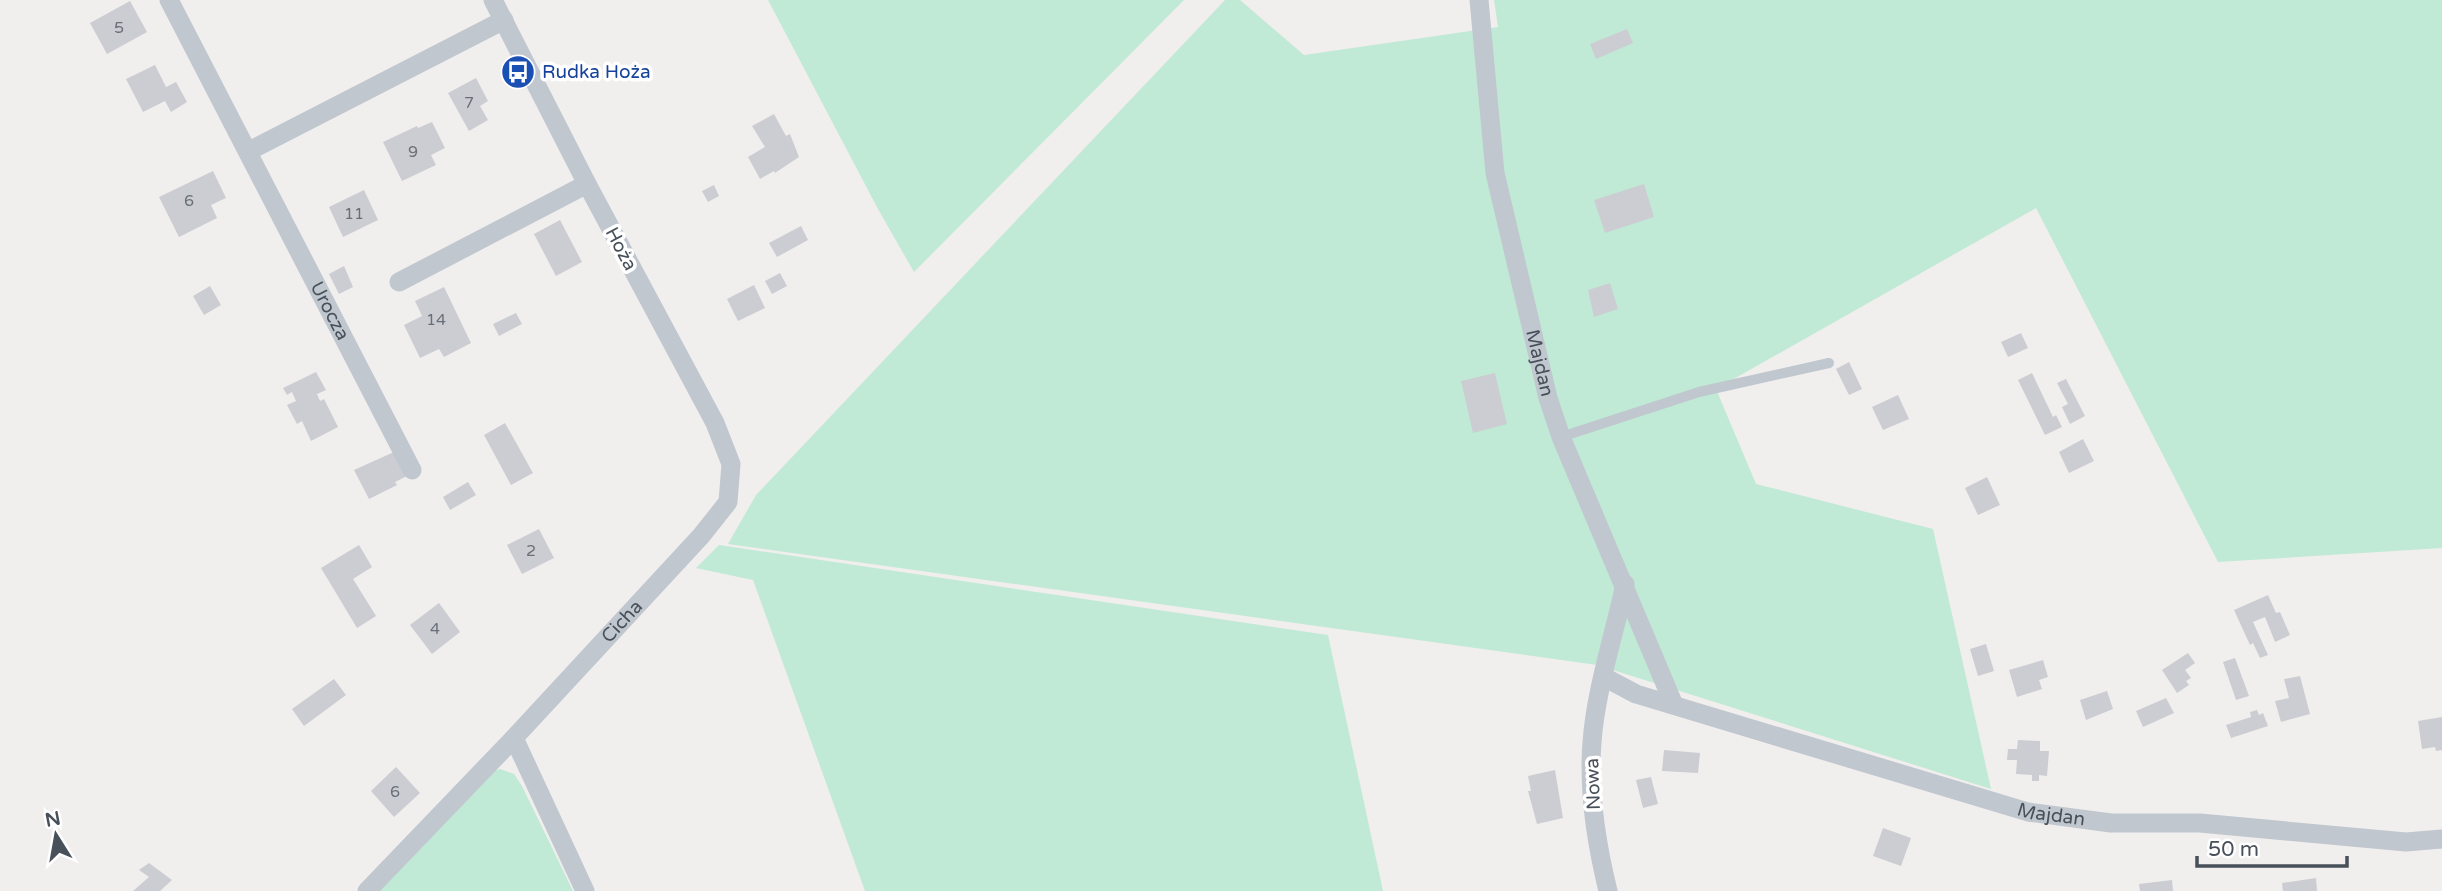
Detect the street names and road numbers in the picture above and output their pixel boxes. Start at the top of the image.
street label: Hoża [601,224,641,274]
street label: Urocza [306,278,354,344]
street label: Majdan [1521,327,1558,399]
street label: Cicha [597,595,647,647]
street label: Nowa [1581,758,1605,810]
street label: Majdan [2015,798,2086,830]

